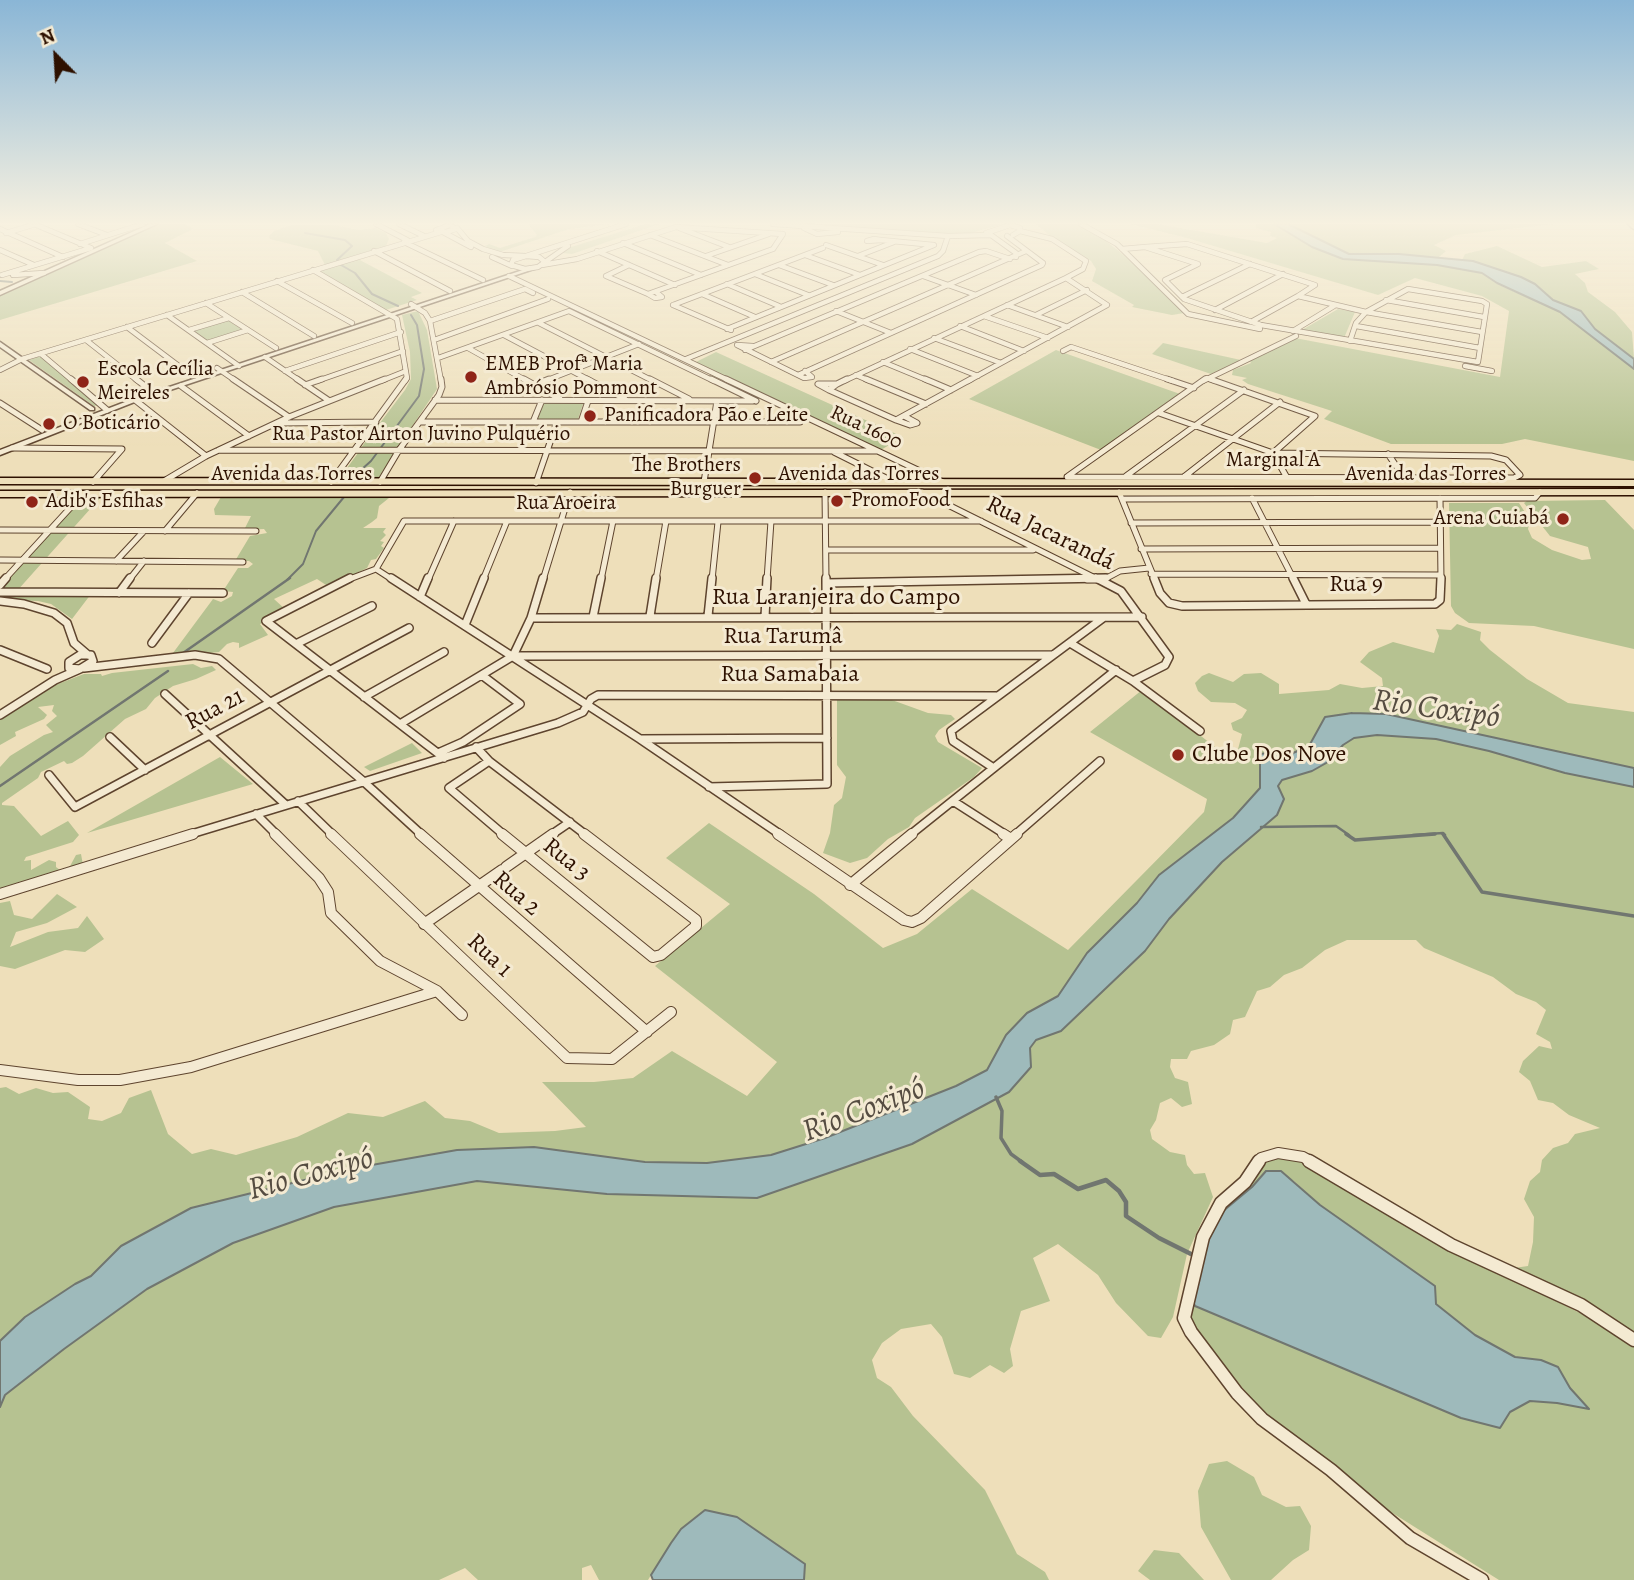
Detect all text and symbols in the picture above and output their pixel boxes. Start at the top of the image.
north arrow [21,21,91,91]
text: N [36,22,59,52]
place label: EMEB Profª Maria Ambrósio Pommont [485,352,657,402]
place label: Escola Cecília Meireles [97,357,214,407]
marker: EMEB Profª Maria Ambrósio Pommont [463,369,479,385]
marker: Escola Cecília Meireles [75,374,91,390]
street label: Rua 1600 [826,400,906,456]
place label: Panificadora Pão e Leite [604,403,808,429]
marker: Panificadora Pão e Leite [582,408,598,424]
place label: O Boticário [63,411,160,437]
marker: O Boticário [41,416,57,432]
street label: Rua Pastor Airton Juvino Pulquério [272,422,570,448]
street label: Marginal A [1226,448,1320,474]
place label: The Brothers Burguer [632,453,741,503]
street label: Avenida das Torres [212,462,372,488]
street label: Avenida das Torres [779,462,939,488]
street label: Avenida das Torres [1346,462,1506,488]
marker: The Brothers Burguer [747,470,763,486]
place label: PromoFood [851,488,950,514]
place label: Adib's Esfihas [46,489,163,515]
street label: Rua Jacarandá [981,490,1119,578]
street label: Rua Aroeira [516,491,616,517]
marker: PromoFood [829,493,845,509]
marker: Adib's Esfihas [24,494,40,510]
place label: Arena Cuiabá [1434,506,1549,532]
marker: Arena Cuiabá [1555,511,1571,527]
street label: Rua 9 [1329,571,1383,599]
street label: Rua Laranjeira do Campo [712,584,960,612]
street label: Rua Tarumâ [723,623,843,651]
street label: Rua Samabaia [721,661,859,689]
water label: Rio Coxipó [1370,682,1502,738]
street label: Rua 21 [181,683,249,737]
place label: Clube Dos Nove [1192,741,1346,769]
marker: Clube Dos Nove [1170,747,1186,763]
street label: Rua 3 [536,832,596,888]
street label: Rua 2 [486,865,546,923]
street label: Rua 1 [461,928,517,984]
water label: Rio Coxipó [797,1070,931,1152]
water label: Rio Coxipó [244,1140,378,1210]

